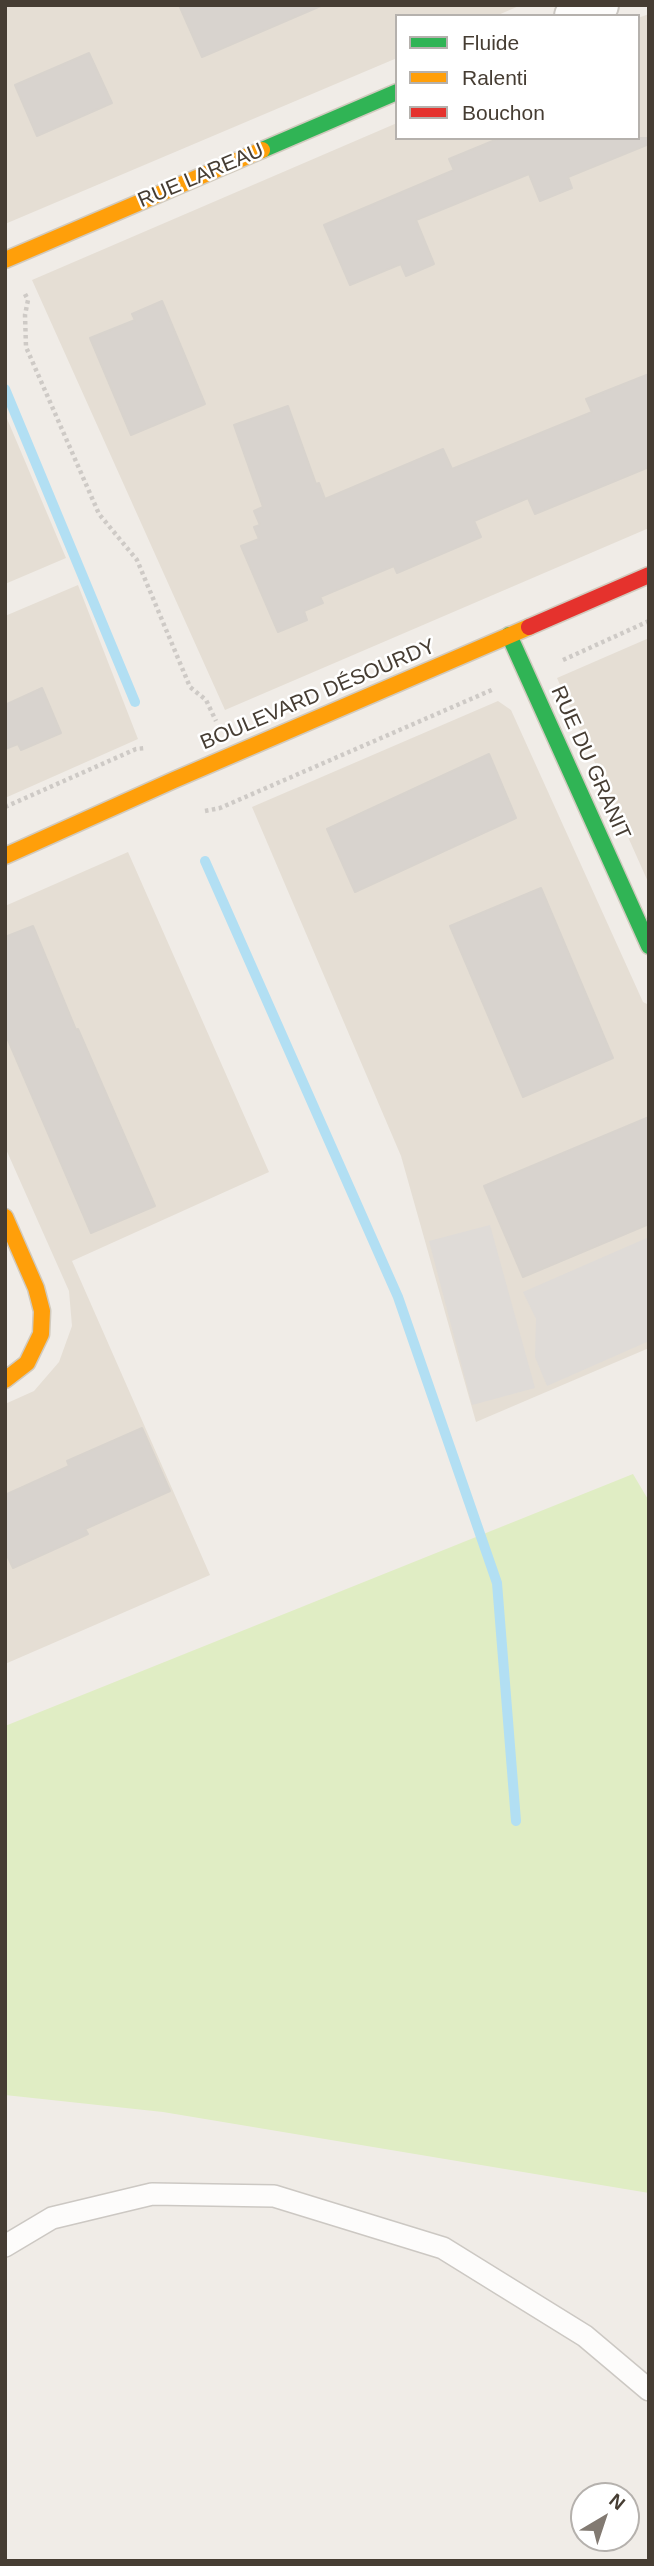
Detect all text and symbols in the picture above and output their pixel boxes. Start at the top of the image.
legend [395,14,640,140]
text: Fluide [462,31,519,54]
text: Ralenti [462,66,527,89]
text: Bouchon [462,101,545,124]
street label: RUE LAREAU [134,138,268,214]
street label: BOULEVARD DÉSOURDY [197,634,439,756]
street label: RUE DU GRANIT [545,682,635,844]
north arrow [570,2482,640,2552]
text: N [605,2489,629,2514]

